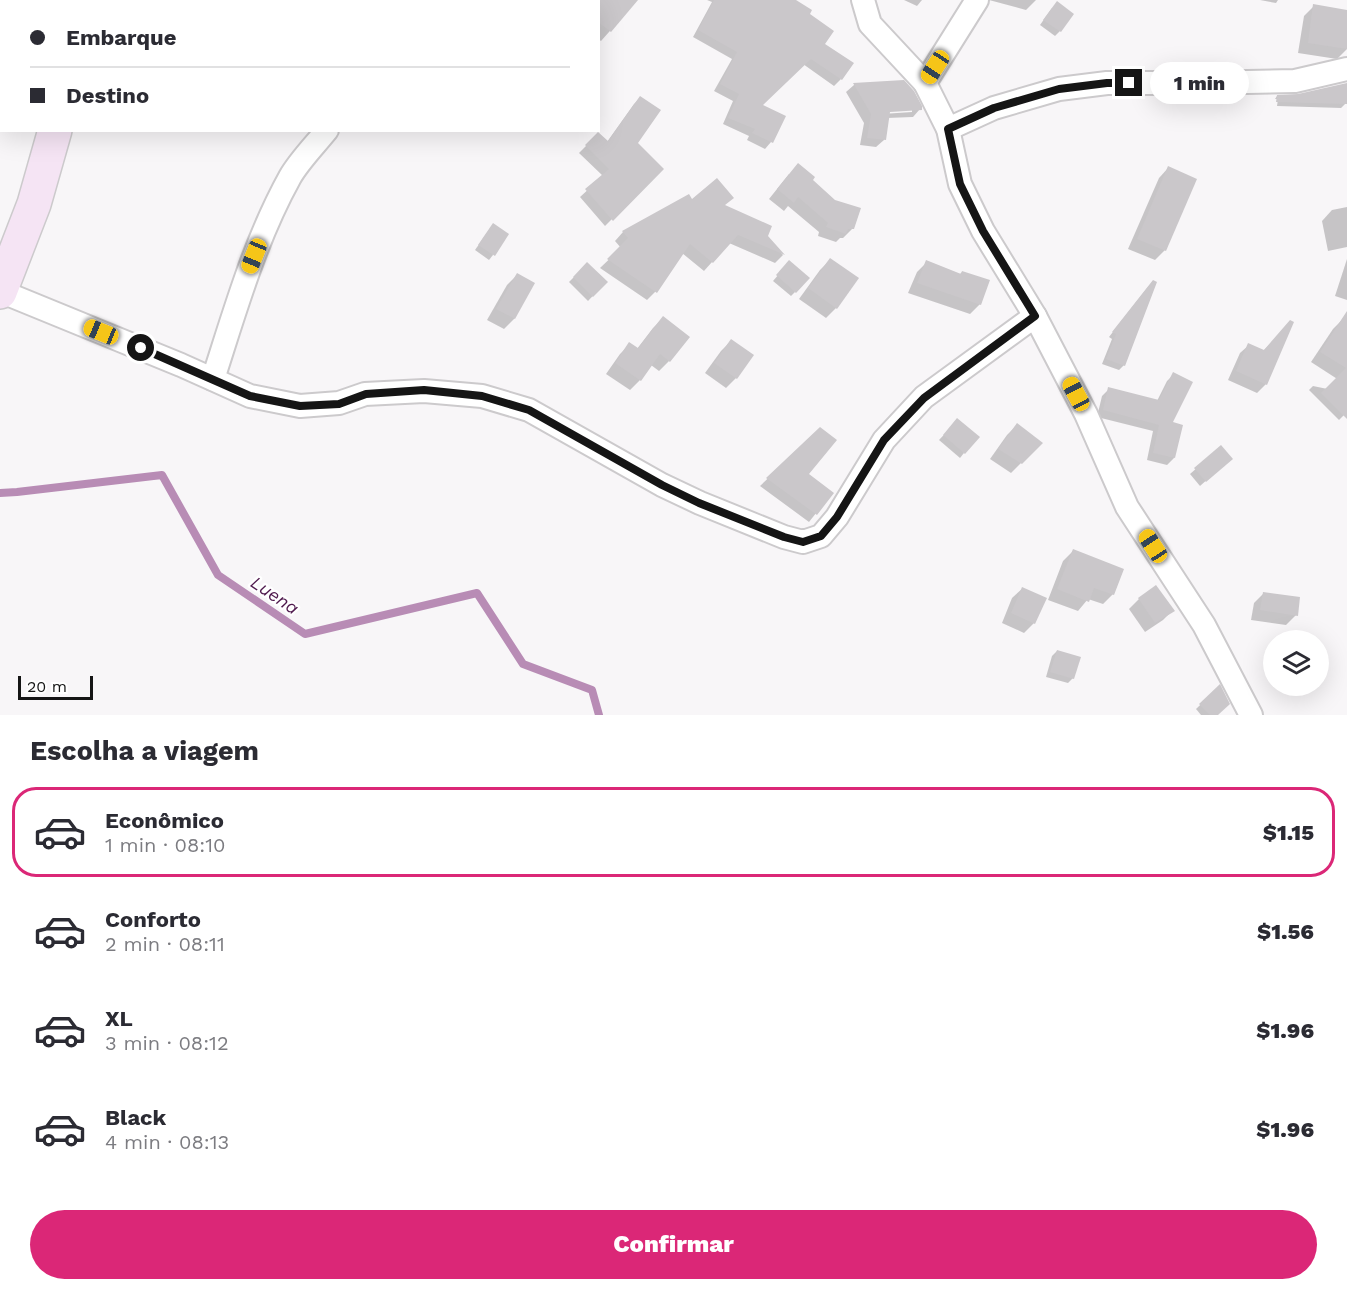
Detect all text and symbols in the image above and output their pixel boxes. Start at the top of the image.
text: Embarque [66,25,176,50]
car [918,47,952,87]
callout: 1 min [1150,62,1249,104]
route end [1115,69,1142,96]
text: 1 min [1174,71,1225,95]
text: Destino [66,83,149,108]
car [239,236,269,276]
car [81,317,121,347]
route start [127,334,154,361]
car [1060,374,1092,414]
car [1136,526,1170,566]
water label: Luena [247,571,303,619]
map controls [1263,630,1329,696]
button: layers [1263,630,1329,696]
scale bar [18,673,93,700]
text: 20 m [27,677,67,696]
text: Escolha a viagem [30,735,259,767]
icon: car [33,805,87,859]
text: Econômico [105,808,224,833]
text: $1.15 [1263,820,1314,845]
text: 1 min · 08:10 [105,833,225,857]
icon: car [33,904,87,958]
text: Conforto [105,907,201,932]
text: $1.56 [1257,919,1314,944]
text: 2 min · 08:11 [105,932,225,956]
icon: car [33,1003,87,1057]
text: XL [105,1006,133,1031]
text: $1.96 [1256,1018,1314,1043]
text: 3 min · 08:12 [105,1031,229,1055]
icon: car [33,1102,87,1156]
text: Black [105,1105,166,1130]
text: $1.96 [1256,1117,1314,1142]
text: 4 min · 08:13 [105,1130,229,1154]
button: Confirmar [30,1210,1317,1279]

